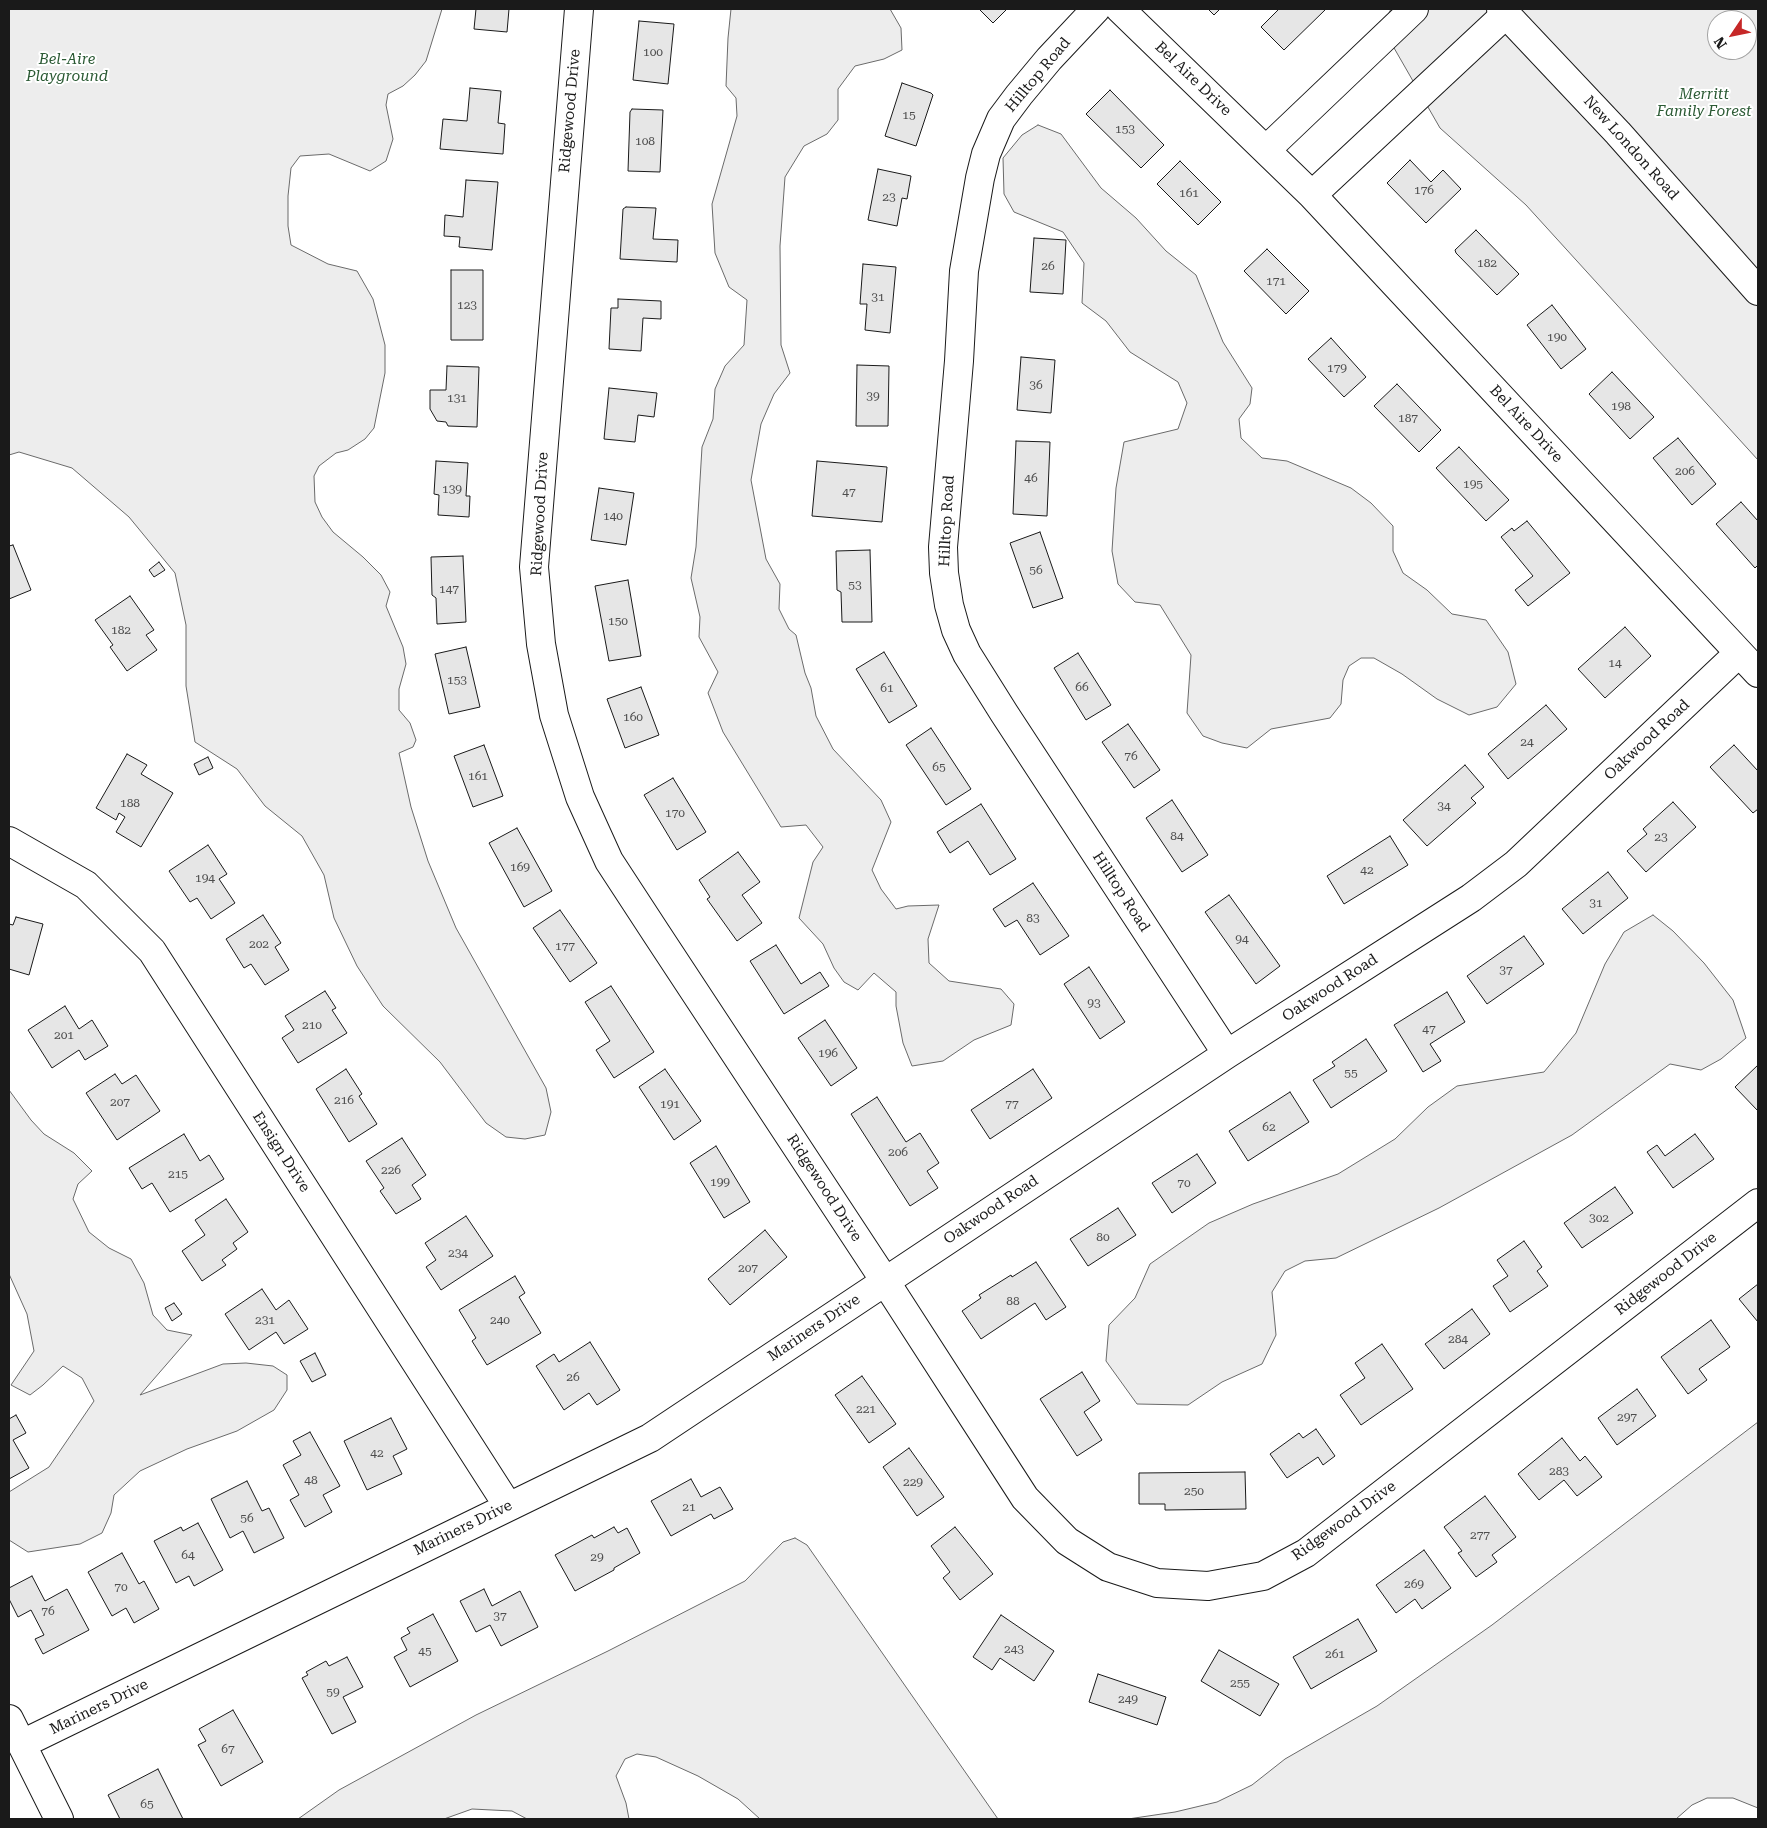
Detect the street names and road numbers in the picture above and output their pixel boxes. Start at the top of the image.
street label: Hilltop Road [1002,34,1074,116]
street label: Bel Aire Drive [1151,38,1235,120]
street label: Ridgewood Drive [556,48,584,174]
street label: New London Road [1580,92,1682,204]
street label: Bel Aire Drive [1486,382,1566,466]
street label: Ridgewood Drive [528,452,552,576]
street label: Hilltop Road [936,475,958,567]
street label: Oakwood Road [1601,696,1693,784]
street label: Hilltop Road [1088,849,1154,935]
street label: Oakwood Road [1279,950,1381,1026]
street label: Ensign Drive [248,1108,314,1196]
street label: Ridgewood Drive [783,1131,865,1245]
street label: Oakwood Road [940,1172,1042,1248]
street label: Ridgewood Drive [1612,1229,1720,1319]
street label: Mariners Drive [764,1291,864,1365]
street label: Ridgewood Drive [1288,1477,1400,1565]
street label: Mariners Drive [411,1496,515,1560]
street label: Mariners Drive [47,1675,151,1739]

